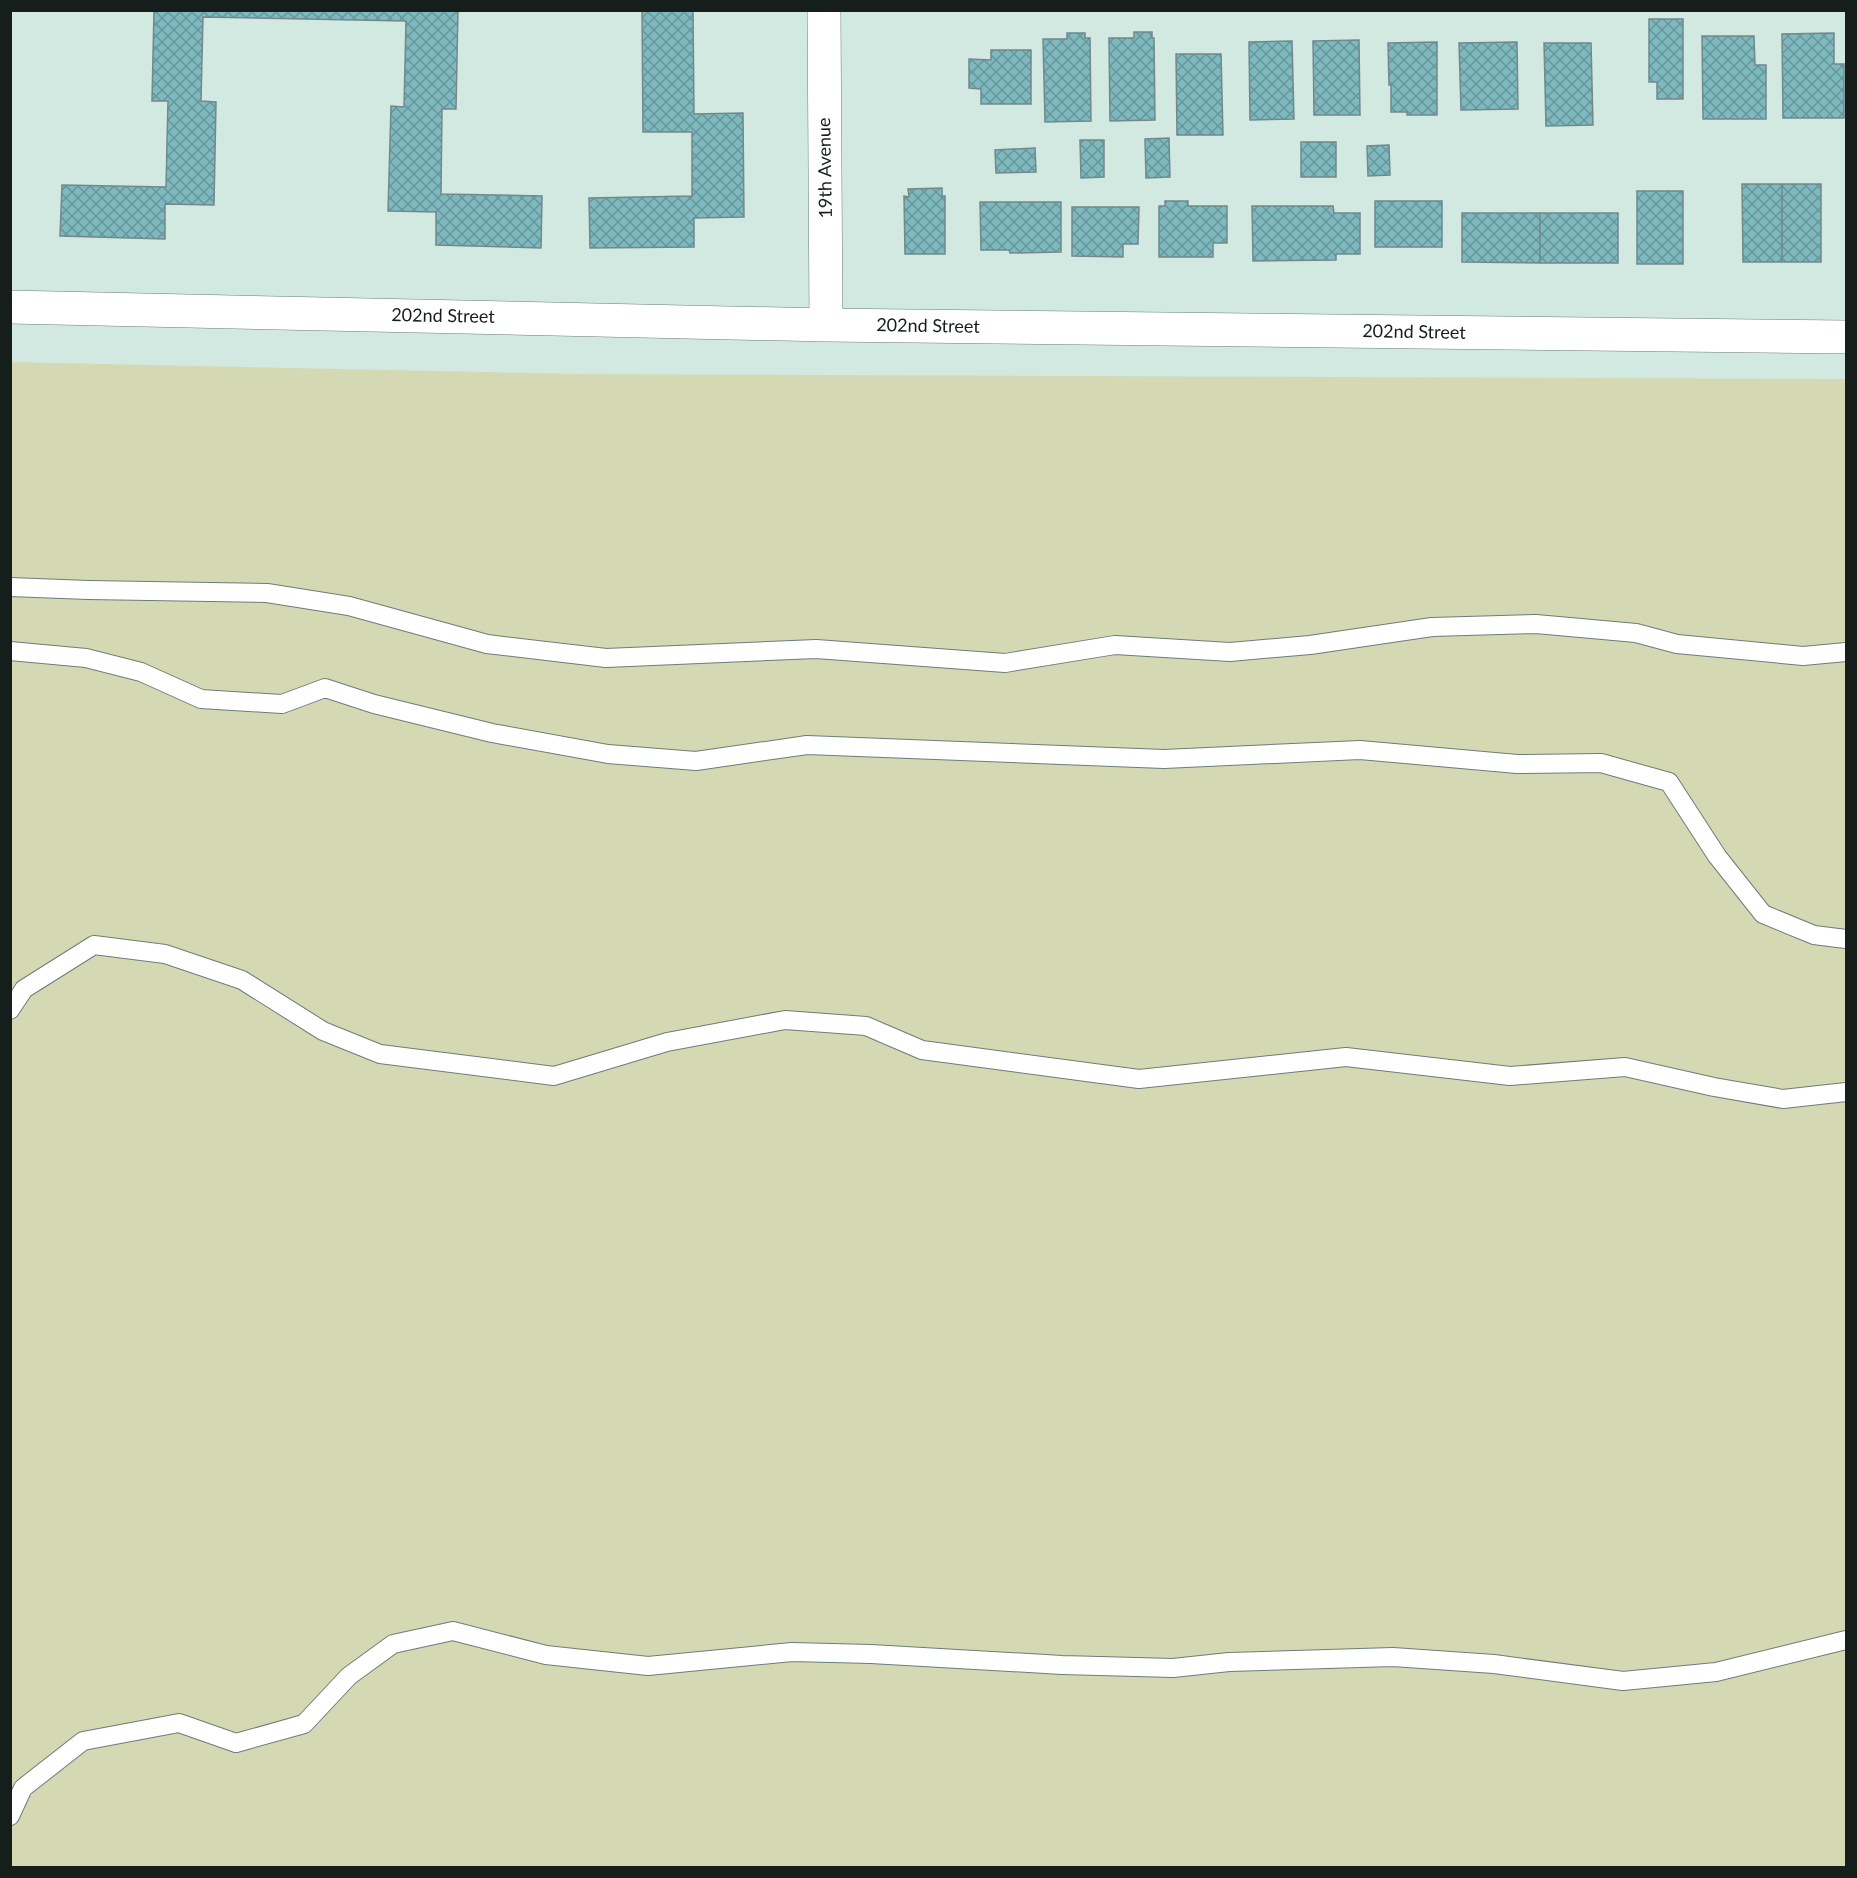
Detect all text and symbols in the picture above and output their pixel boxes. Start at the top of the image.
street label: 19th Avenue [812,117,836,219]
street label: 202nd Street [391,303,495,327]
street label: 202nd Street [876,313,980,337]
street label: 202nd Street [1362,319,1466,343]

